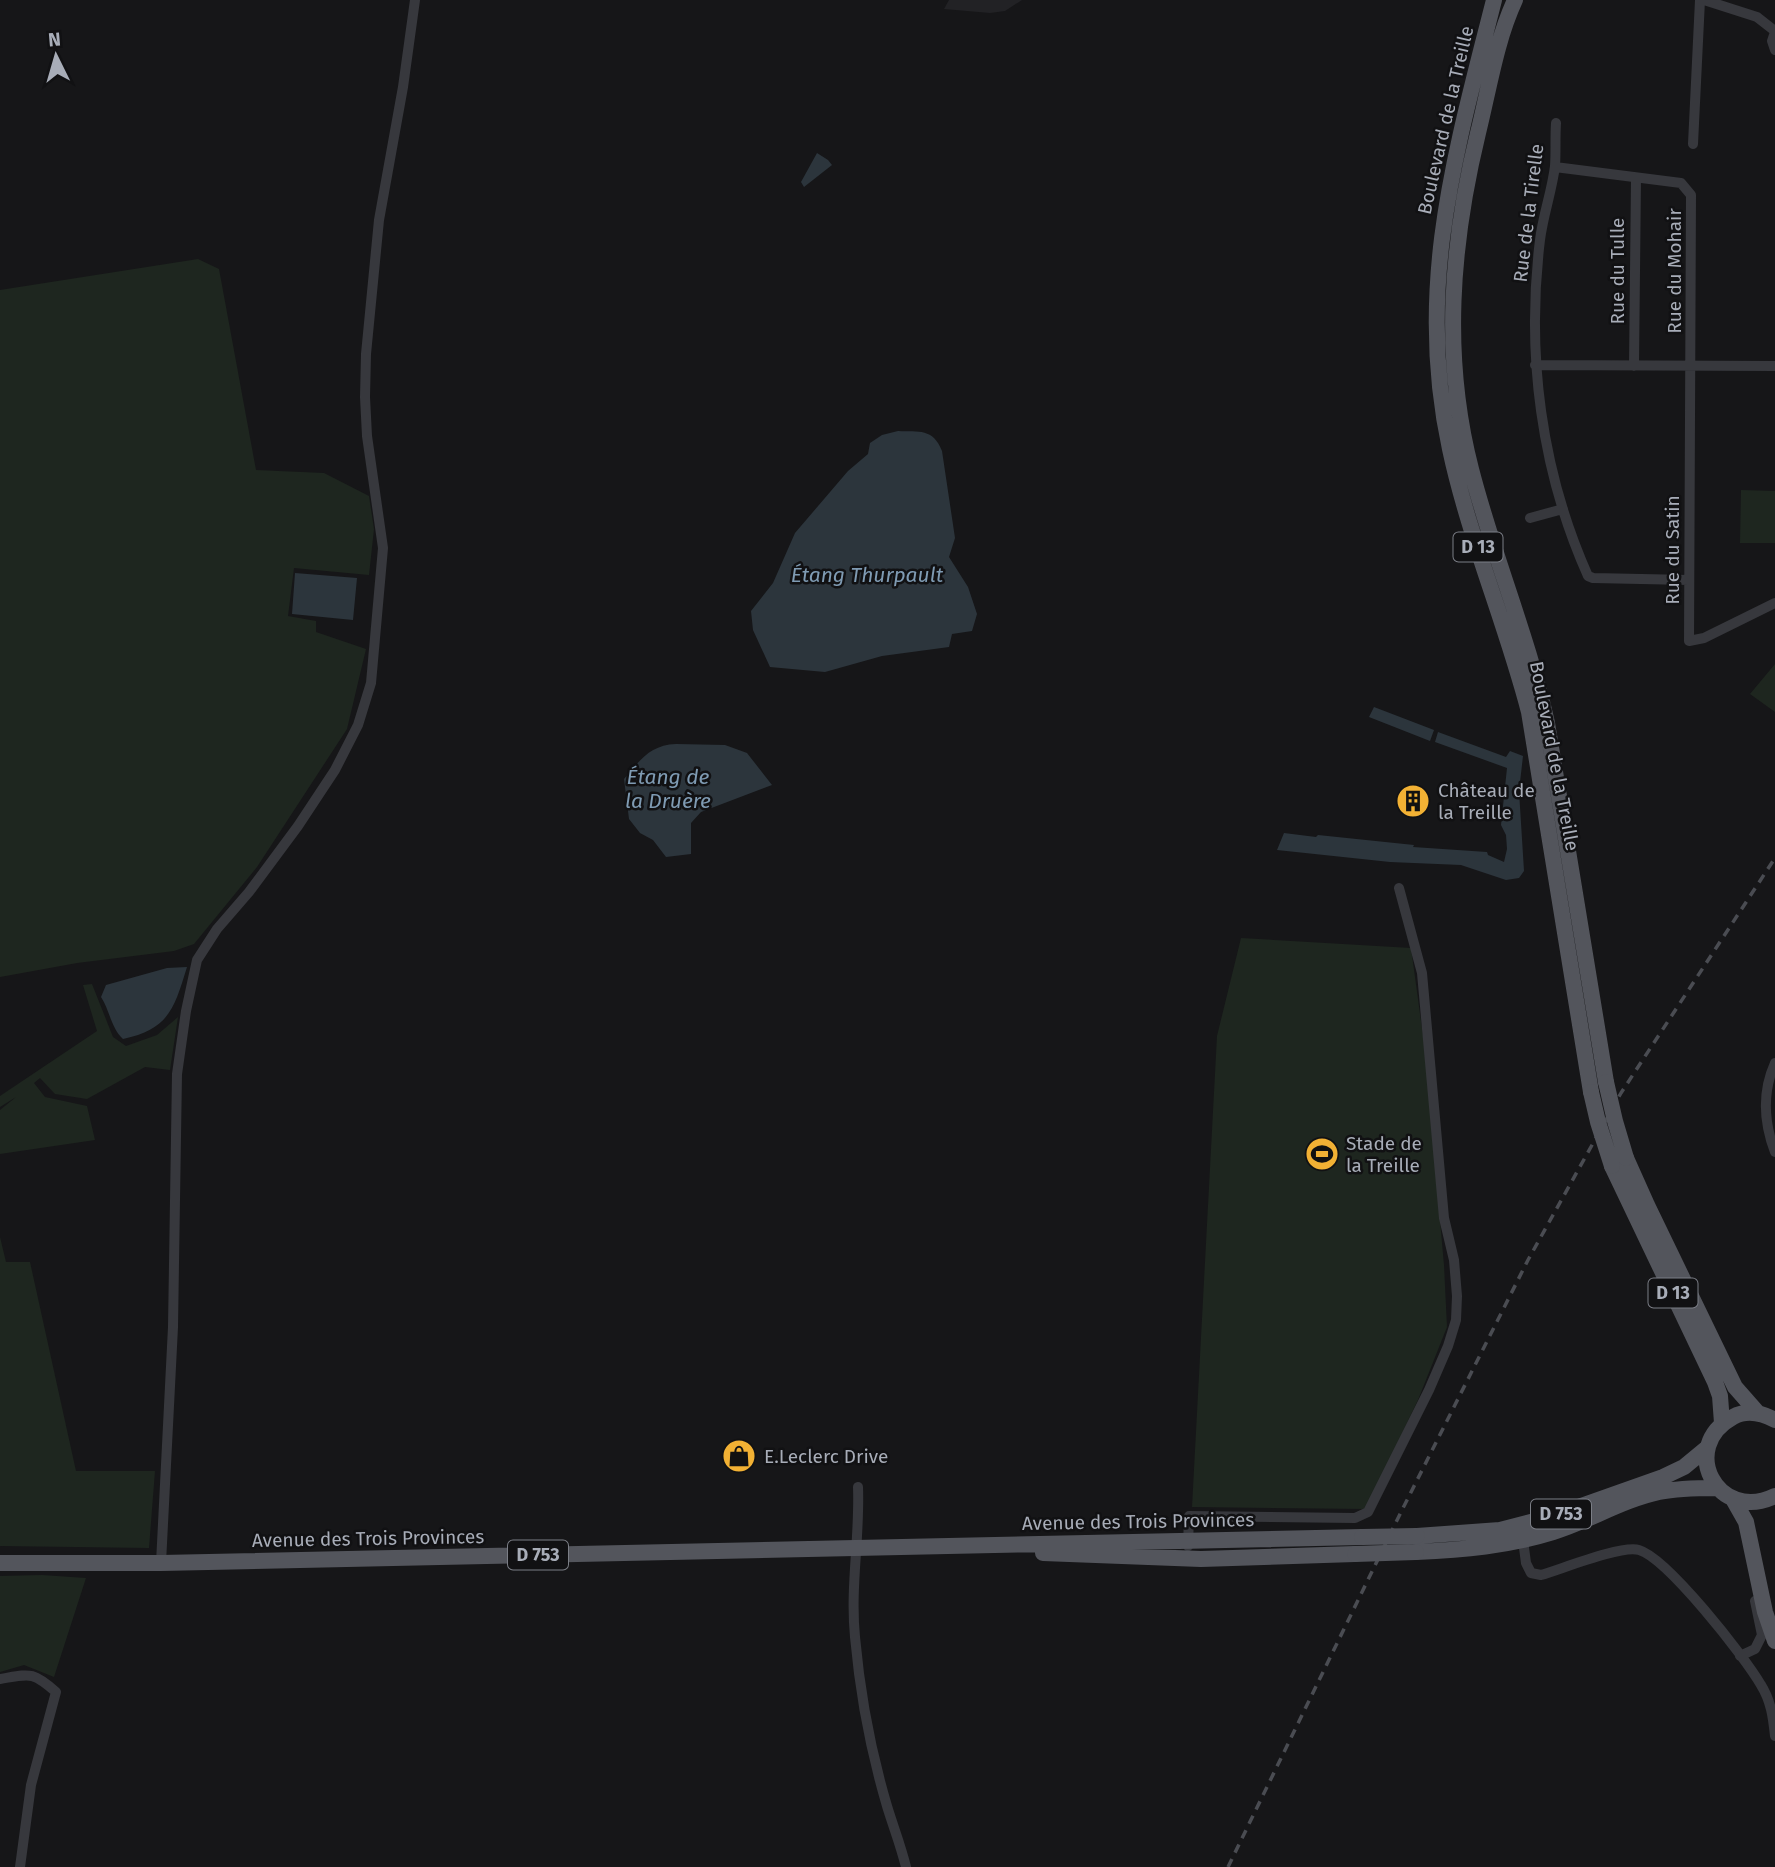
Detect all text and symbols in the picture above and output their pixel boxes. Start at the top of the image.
north arrow [21,21,91,91]
street label: Boulevard de la Treille [1413,24,1478,217]
text: N [47,28,62,52]
street label: Rue de la Tirelle [1509,143,1548,284]
street label: Rue du Mohair [1663,208,1686,334]
street label: Rue du Tulle [1606,218,1629,324]
street label: Rue du Satin [1661,495,1684,605]
road number: D 13 [1454,532,1502,562]
water label: Étang Thurpault [791,562,944,588]
street label: Boulevard de la Treille [1525,659,1584,853]
water label: Étang de la Druère [625,764,711,814]
place label: Château de la Treille [1438,779,1535,824]
building icon: Château de la Treille [1394,782,1432,820]
place label: Stade de la Treille [1346,1132,1422,1177]
sports icon: Stade de la Treille [1303,1135,1341,1173]
road number: D 13 [1648,1278,1698,1308]
shop icon: E.Leclerc Drive [720,1437,758,1475]
place label: E.Leclerc Drive [764,1445,888,1468]
road number: D 753 [1531,1499,1591,1528]
street label: Avenue des Trois Provinces [1022,1508,1254,1535]
street label: Avenue des Trois Provinces [252,1525,484,1552]
road number: D 753 [508,1540,568,1570]

